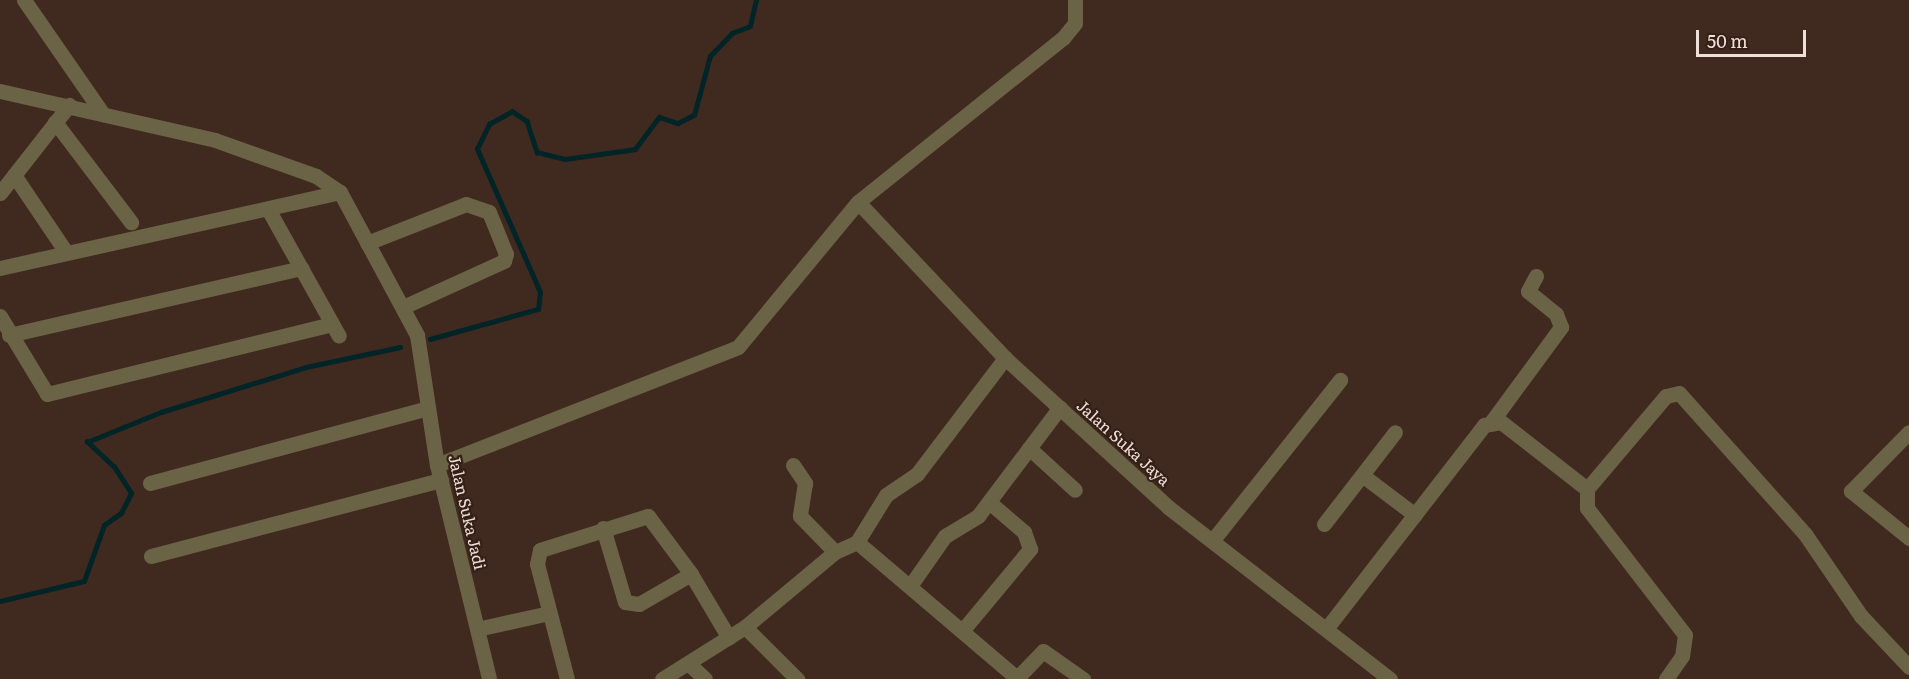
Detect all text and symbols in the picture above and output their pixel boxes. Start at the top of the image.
scale bar [1699,18,1808,56]
text: 50 m [1707,27,1748,54]
street label: Jalan Suka Jaya [1073,395,1175,489]
street label: Jalan Suka Jadi [445,453,491,571]

